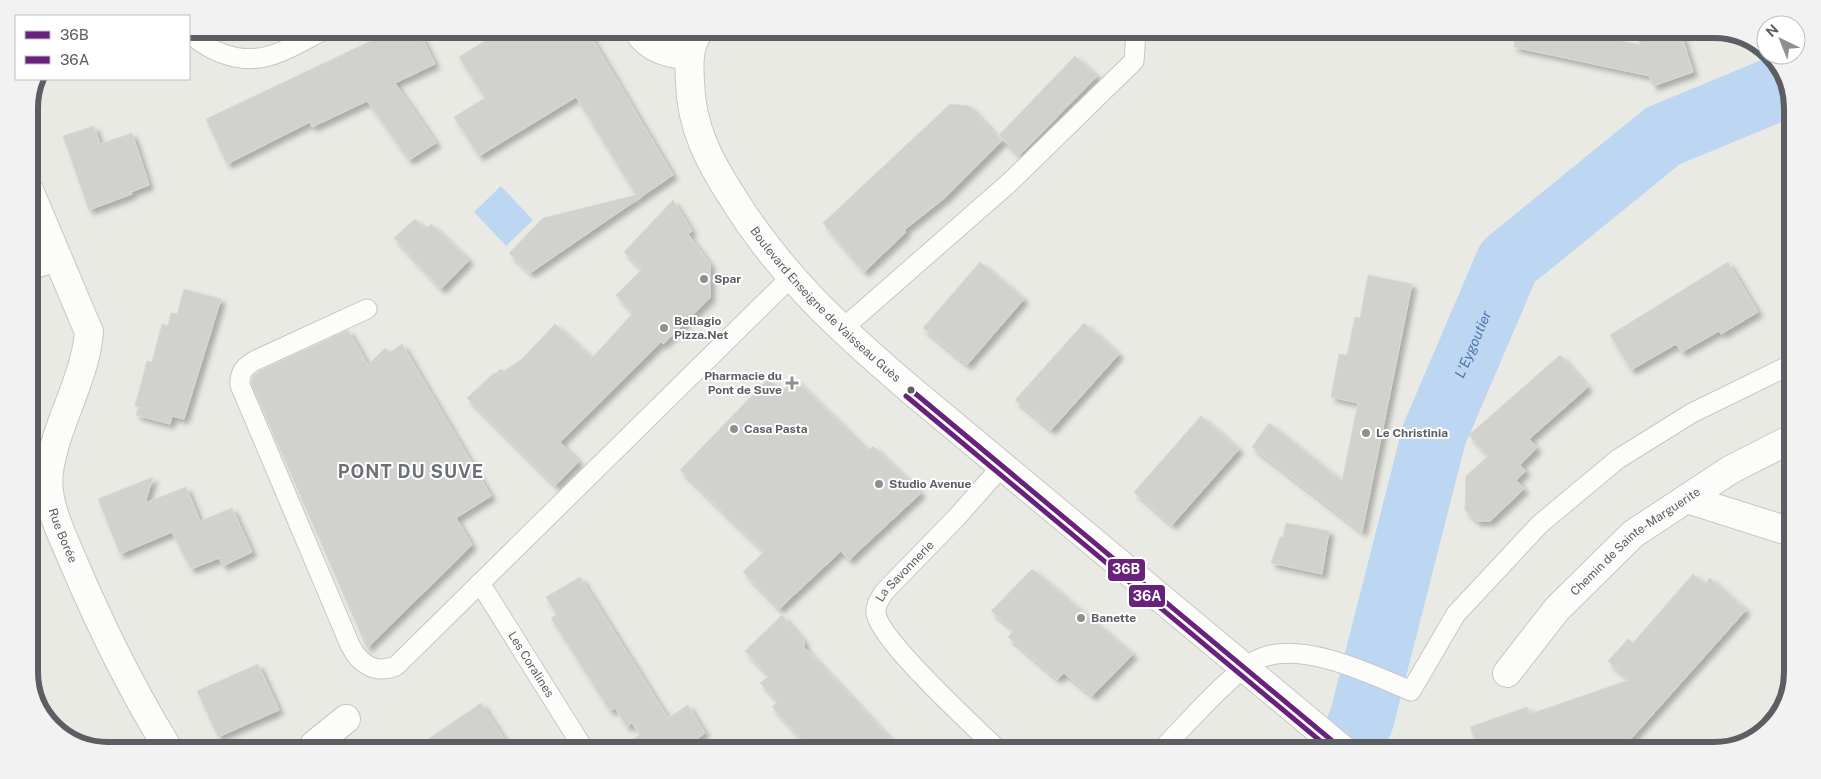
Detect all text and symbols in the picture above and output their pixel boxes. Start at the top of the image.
legend [15,15,190,80]
north arrow [1756,15,1806,65]
text: N [1763,21,1782,40]
text: 36B [60,26,89,43]
text: 36A [60,51,90,68]
street label: Boulevard Enseigne de Vaisseau Guès [747,224,903,385]
place label: Spar [714,272,741,286]
marker: Spar [698,273,710,285]
water label: L'Eygoutier [1451,308,1495,380]
place label: Bellagio Pizza.Net [674,314,728,342]
marker: Bellagio Pizza.Net [658,322,670,334]
place label: Pharmacie du Pont de Suve [704,369,782,397]
marker: Pharmacie du Pont de Suve [786,377,798,389]
unlabelled marker [906,385,916,395]
place label: Casa Pasta [744,422,808,436]
marker: Casa Pasta [728,423,740,435]
place label: Le Christinia [1376,426,1448,440]
marker: Le Christinia [1360,427,1372,439]
district label: PONT DU SUVE [338,461,484,482]
place label: Studio Avenue [889,477,971,491]
marker: Studio Avenue [873,478,885,490]
street label: Chemin de Sainte-Marguerite [1568,484,1703,599]
street label: Rue Borée [46,507,80,565]
street label: La Savonnerie [873,538,937,604]
line badge: 36B [1107,558,1146,582]
text: 36B [1112,561,1140,577]
line badge: 36A [1128,584,1166,608]
text: 36A [1133,588,1161,604]
place label: Banette [1091,611,1136,625]
marker: Banette [1075,612,1087,624]
street label: Les Coralines [505,629,557,700]

